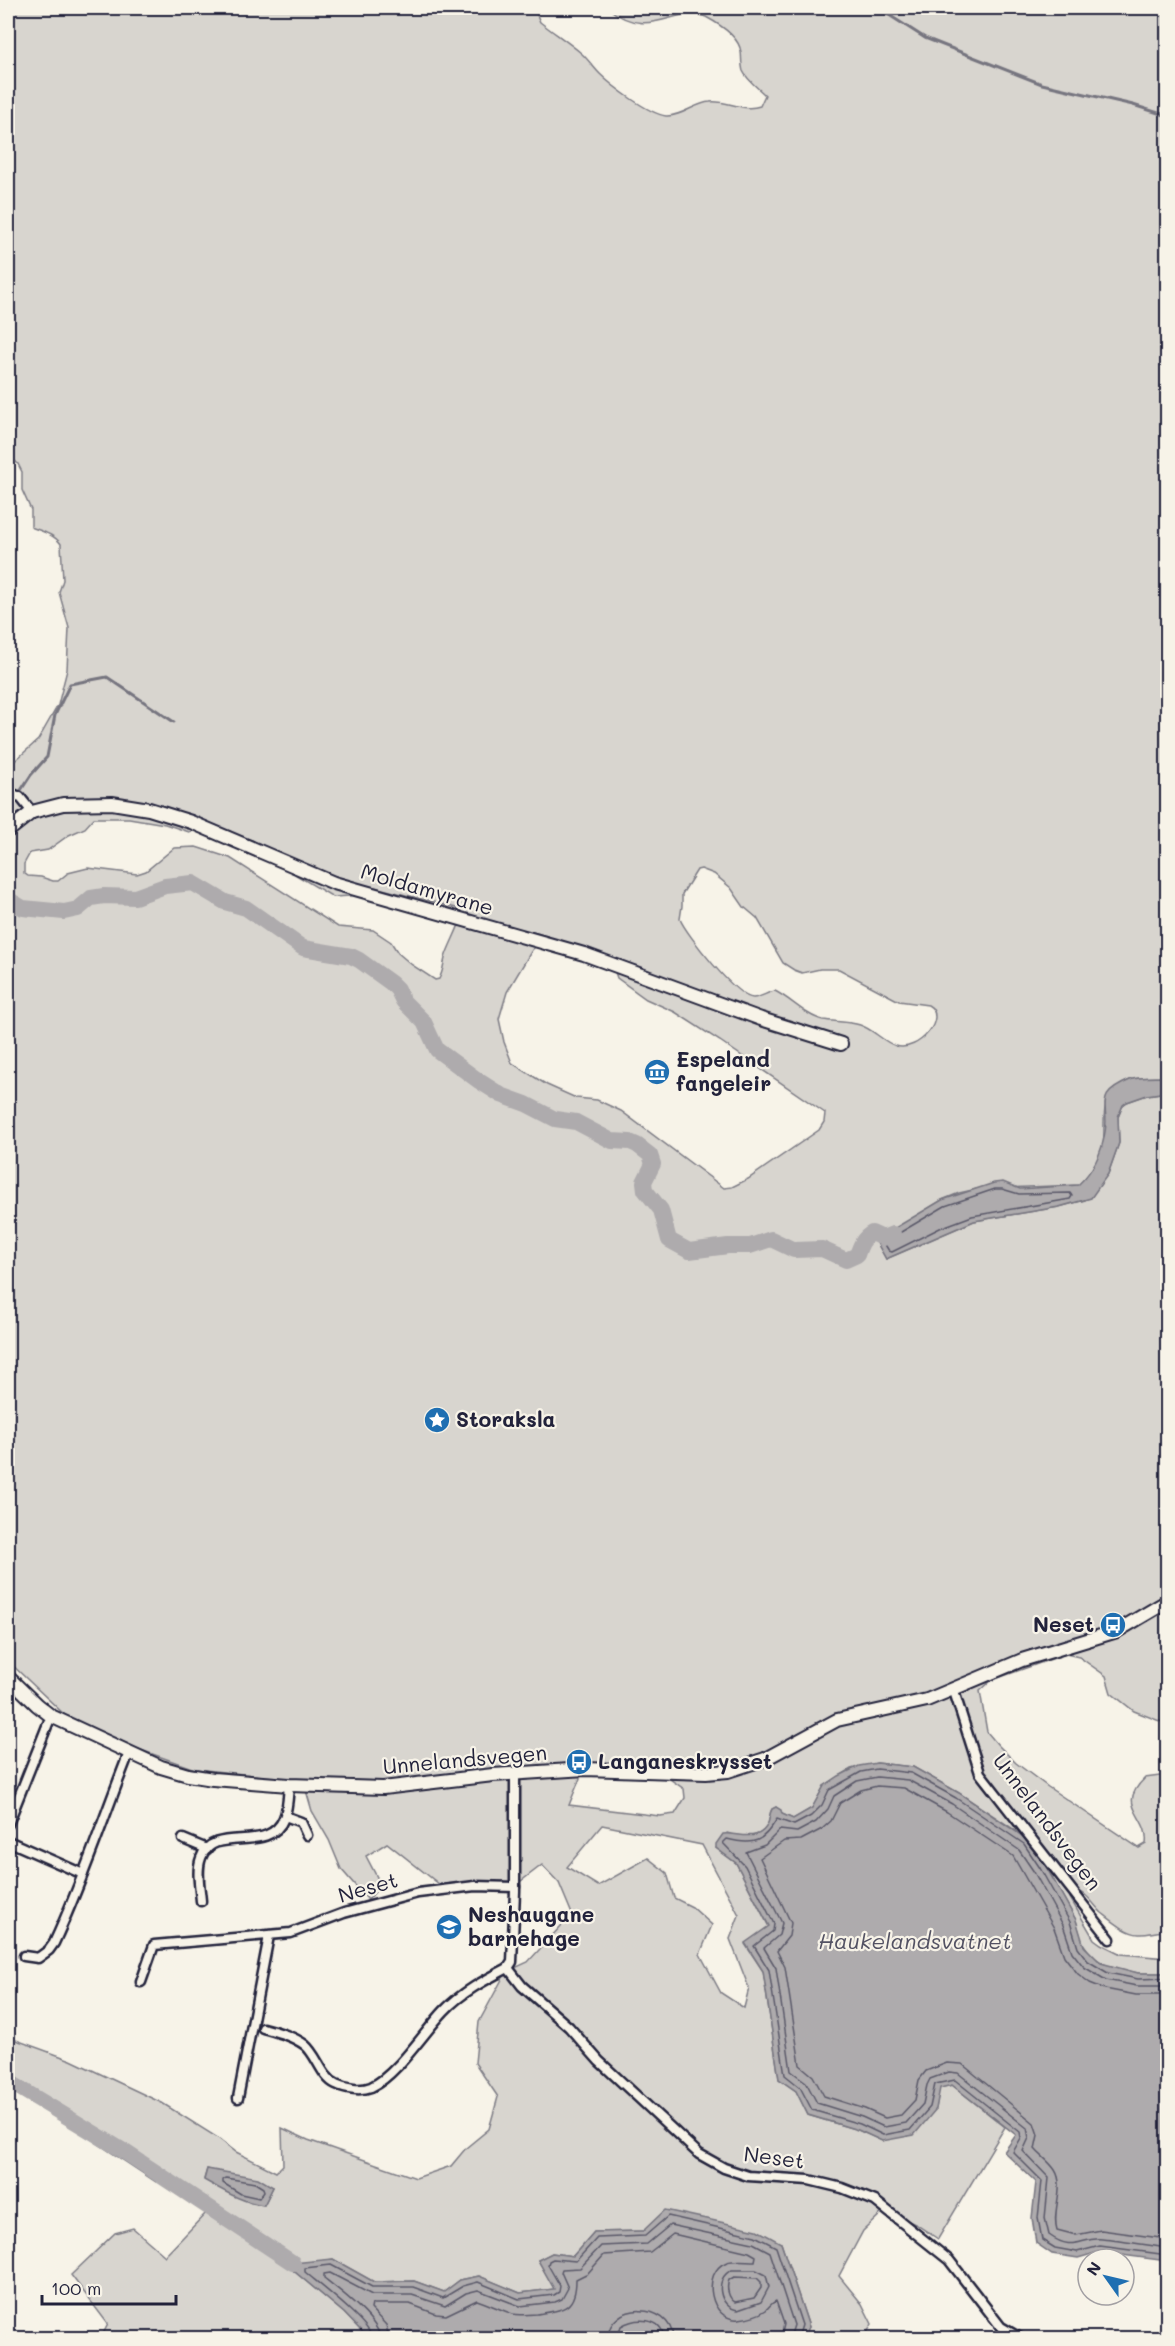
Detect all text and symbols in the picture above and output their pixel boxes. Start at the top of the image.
street label: Moldamyrane [358,857,497,920]
place label: Espeland fangeleir [676,1045,771,1096]
museum icon: Espeland fangeleir [642,1057,672,1087]
place icon: Storaksla [422,1405,452,1435]
place label: Storaksla [456,1405,556,1432]
place label: Neset [1033,1610,1094,1637]
bus stop icon: Neset [1098,1610,1128,1640]
street label: Unnelandsvegen [382,1738,548,1779]
bus stop icon: Langaneskrysset [564,1747,594,1777]
place label: Langaneskrysset [598,1747,772,1775]
street label: Unnelandsvegen [988,1747,1109,1895]
street label: Neset [335,1865,401,1908]
place label: Neshaugane barnehage [468,1900,594,1951]
school or university icon: Neshaugane barnehage [434,1912,464,1942]
water label: Haukelandsvatnet [818,1926,1012,1955]
street label: Neset [742,2139,806,2174]
north arrow [1076,2247,1136,2307]
text: N [1081,2257,1105,2279]
scale bar [42,2268,176,2306]
text: 100 m [51,2276,101,2300]

